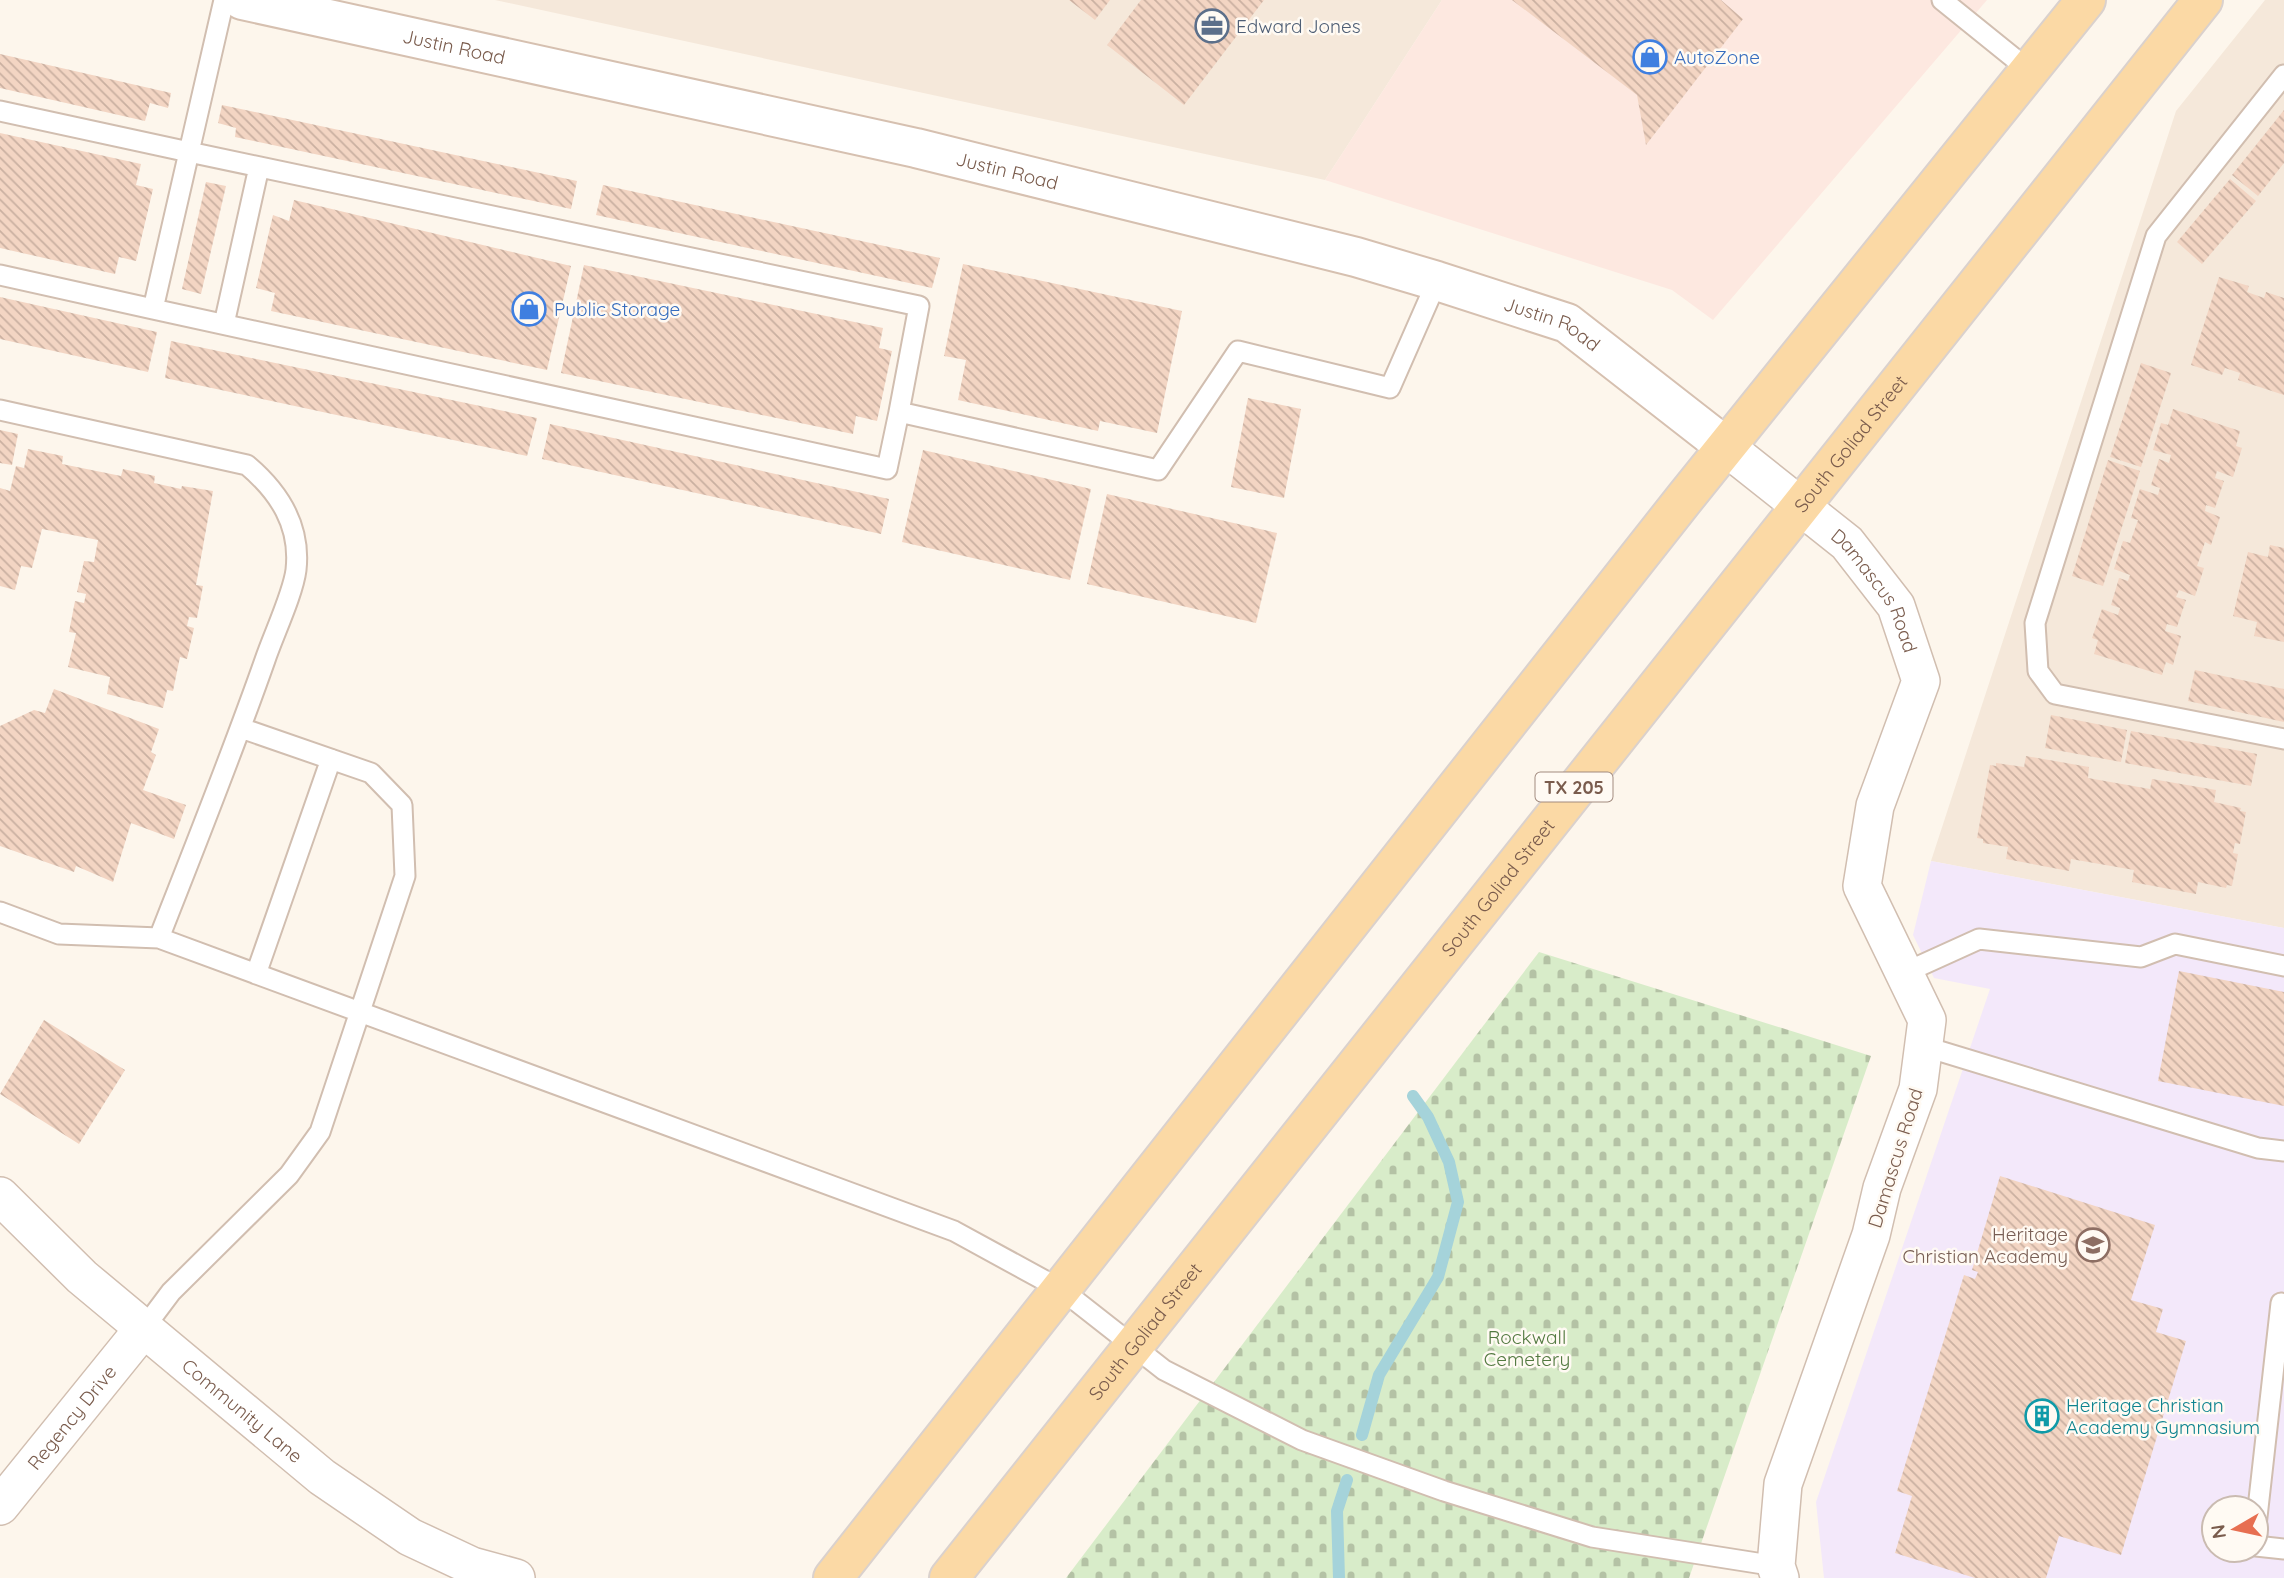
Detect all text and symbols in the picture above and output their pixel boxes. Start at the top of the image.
office icon: Edward Jones [1193,7,1231,45]
place label: Edward Jones [1236,14,1361,38]
street label: Justin Road [400,24,508,69]
shop icon: AutoZone [1631,38,1669,76]
place label: AutoZone [1674,45,1760,69]
street label: Justin Road [954,146,1061,195]
shop icon: Public Storage [510,290,548,328]
street label: Justin Road [1501,291,1605,356]
place label: Public Storage [554,297,680,321]
street label: South Goliad Street [1789,370,1912,517]
street label: Damascus Road [1826,523,1923,655]
road number: TX 205 [1536,772,1612,802]
street label: South Goliad Street [1436,814,1560,961]
street label: Damascus Road [1862,1085,1928,1231]
place label: Heritage Christian Academy [1902,1222,2068,1268]
school or university icon: Heritage Christian Academy [2074,1226,2112,1264]
street label: South Goliad Street [1083,1258,1207,1405]
park label: Rockwall Cemetery [1484,1325,1570,1371]
street label: Community Lane [177,1353,308,1468]
street label: Regency Drive [22,1360,121,1475]
place label: Heritage Christian Academy Gymnasium [2066,1393,2260,1439]
building icon: Heritage Christian Academy Gymnasium [2023,1397,2061,1435]
north arrow [2200,1494,2270,1564]
text: N [2205,1523,2231,1540]

